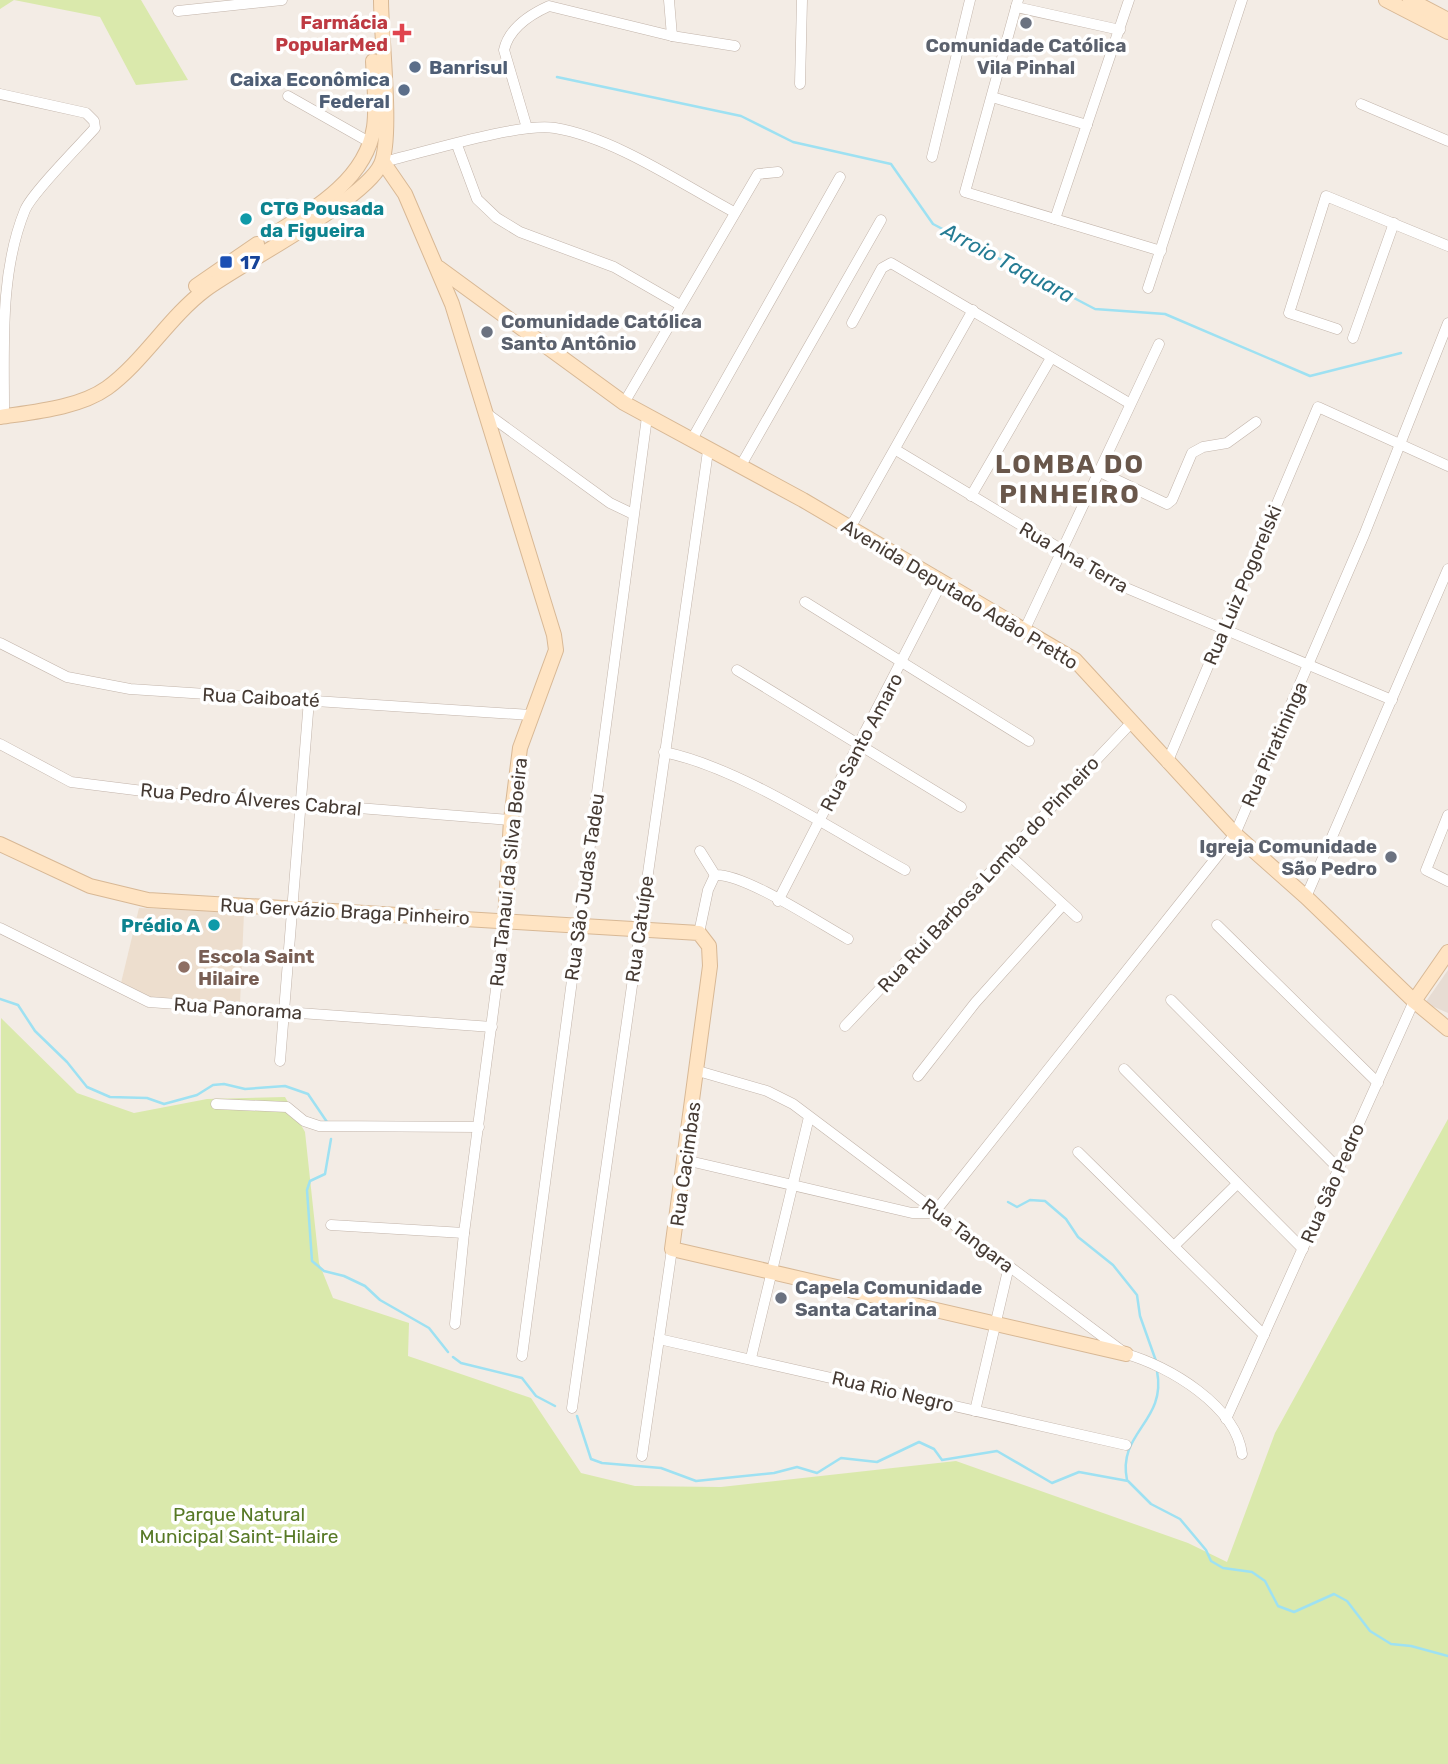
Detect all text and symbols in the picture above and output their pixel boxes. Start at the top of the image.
place label: Farmácia PopularMed [275,11,388,56]
marker: Comunidade Católica Vila Pinhal [1018,15,1034,31]
marker: Farmácia PopularMed [394,25,410,41]
place label: Comunidade Católica Vila Pinhal [926,34,1126,79]
place label: Banrisul [429,56,508,79]
marker: Banrisul [407,59,423,75]
place label: Caixa Econômica Federal [230,68,390,113]
marker: Caixa Econômica Federal [396,82,412,98]
place label: CTG Pousada da Figueira [260,197,384,242]
marker: CTG Pousada da Figueira [238,211,254,227]
water label: Arroio Taquara [937,217,1079,308]
place label: 17 [240,251,260,274]
marker: 17 [218,254,234,270]
place label: Comunidade Católica Santo Antônio [501,310,702,355]
marker: Comunidade Católica Santo Antônio [479,324,495,340]
district label: LOMBA DO PINHEIRO [995,449,1145,510]
street label: Rua Luiz Pogorelski [1198,502,1287,669]
street label: Avenida Deputado Adão Pretto [837,515,1082,674]
street label: Rua Ana Terra [1015,517,1132,598]
street label: Rua Santo Amaro [815,669,908,815]
street label: Rua Piratininga [1237,678,1312,810]
street label: Rua Caiboaté [202,683,320,712]
street label: Rua Rui Barbosa Lomba do Pinheiro [873,752,1104,997]
street label: Rua Tanaui da Silva Boeira [485,756,532,988]
street label: Rua Pedro Álveres Cabral [139,778,363,821]
street label: Rua São Judas Tadeu [560,792,609,982]
place label: Igreja Comunidade São Pedro [1199,835,1377,880]
marker: Igreja Comunidade São Pedro [1383,849,1399,865]
street label: Rua Catuípe [621,874,658,984]
street label: Rua Gervázio Braga Pinheiro [220,893,470,930]
place label: Prédio A [121,914,200,937]
marker: Prédio A [206,917,222,933]
place label: Escola Saint Hilaire [198,945,315,990]
marker: Escola Saint Hilaire [176,959,192,975]
street label: Rua Panorama [173,993,303,1024]
street label: Rua Cacimbas [665,1100,706,1228]
street label: Rua São Pedro [1296,1120,1369,1247]
street label: Rua Tangara [917,1193,1018,1277]
place label: Capela Comunidade Santa Catarina [795,1276,982,1321]
marker: Capela Comunidade Santa Catarina [773,1290,789,1306]
street label: Rua Rio Negro [830,1366,956,1417]
park label: Parque Natural Municipal Saint-Hilaire [140,1503,338,1548]

